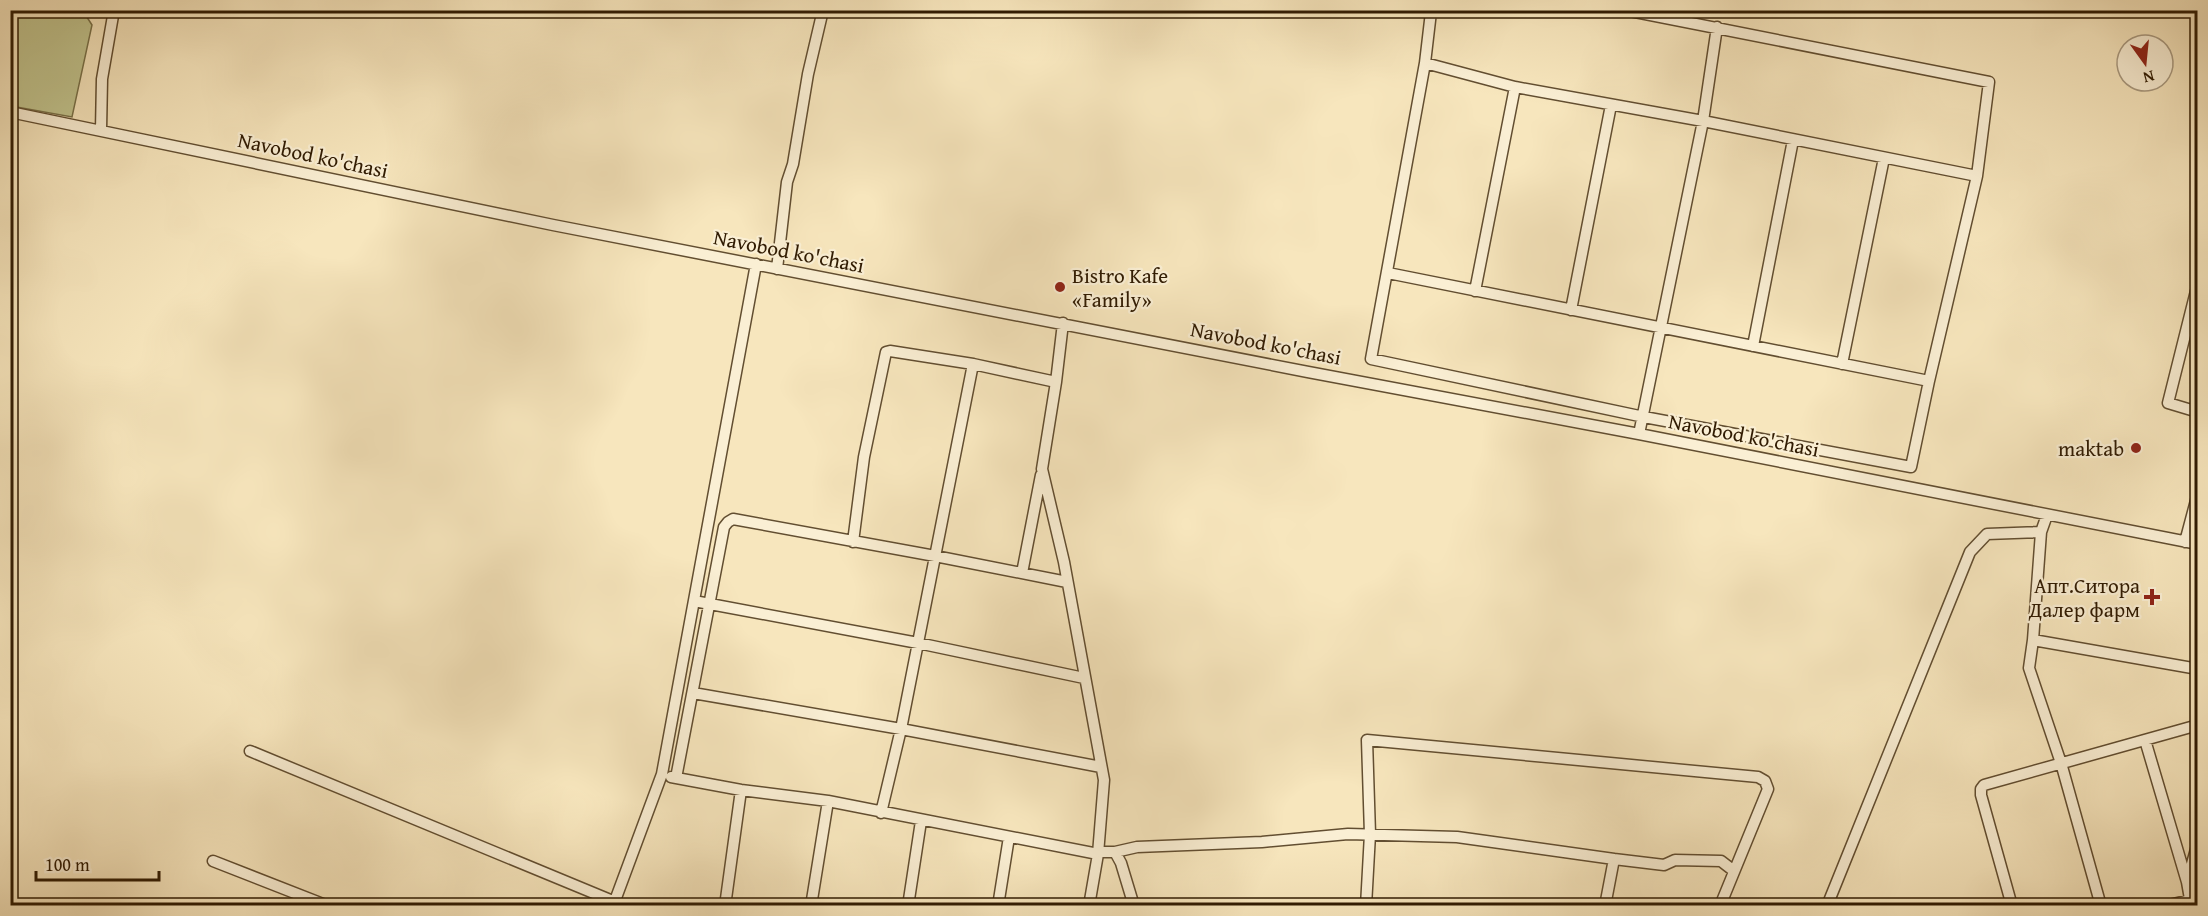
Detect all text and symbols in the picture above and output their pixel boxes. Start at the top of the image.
north arrow [2115,33,2175,93]
text: N [2140,65,2157,91]
street label: Navobod ko'chasi [235,124,391,186]
street label: Navobod ko'chasi [711,221,867,281]
place label: Bistro Kafe «Family» [1072,260,1168,315]
marker: Bistro Kafe «Family» [1053,280,1067,294]
street label: Navobod ko'chasi [1188,313,1344,373]
street label: Navobod ko'chasi [1666,405,1822,465]
place label: maktab [2058,433,2124,464]
marker: maktab [2129,441,2143,455]
place label: Апт.Ситора Далер фарм [2028,570,2140,625]
marker: Апт.Ситора Далер фарм [2145,590,2159,604]
scale bar [36,844,159,882]
text: 100 m [45,851,90,878]

